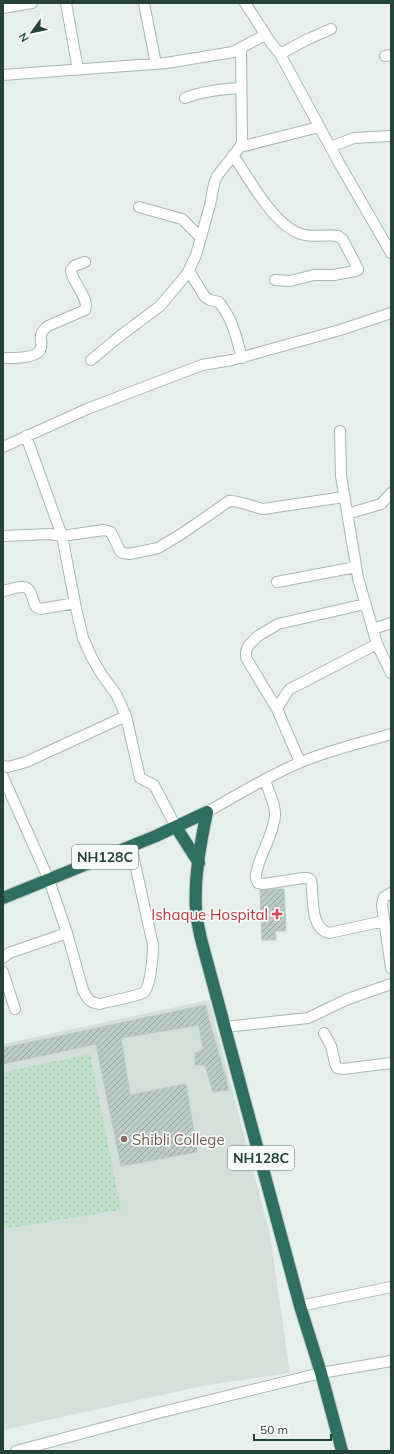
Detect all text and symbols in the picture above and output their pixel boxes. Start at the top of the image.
north arrow [12,12,52,52]
text: N [15,30,32,45]
road number: NH128C [72,845,138,869]
place label: Ishaque Hospital [151,905,268,924]
marker: Ishaque Hospital [271,908,283,920]
place label: Shibli College [132,1130,225,1149]
marker: Shibli College [119,1134,129,1144]
road number: NH128C [228,1146,294,1170]
scale bar [254,1416,331,1442]
text: 50 m [260,1422,288,1437]

